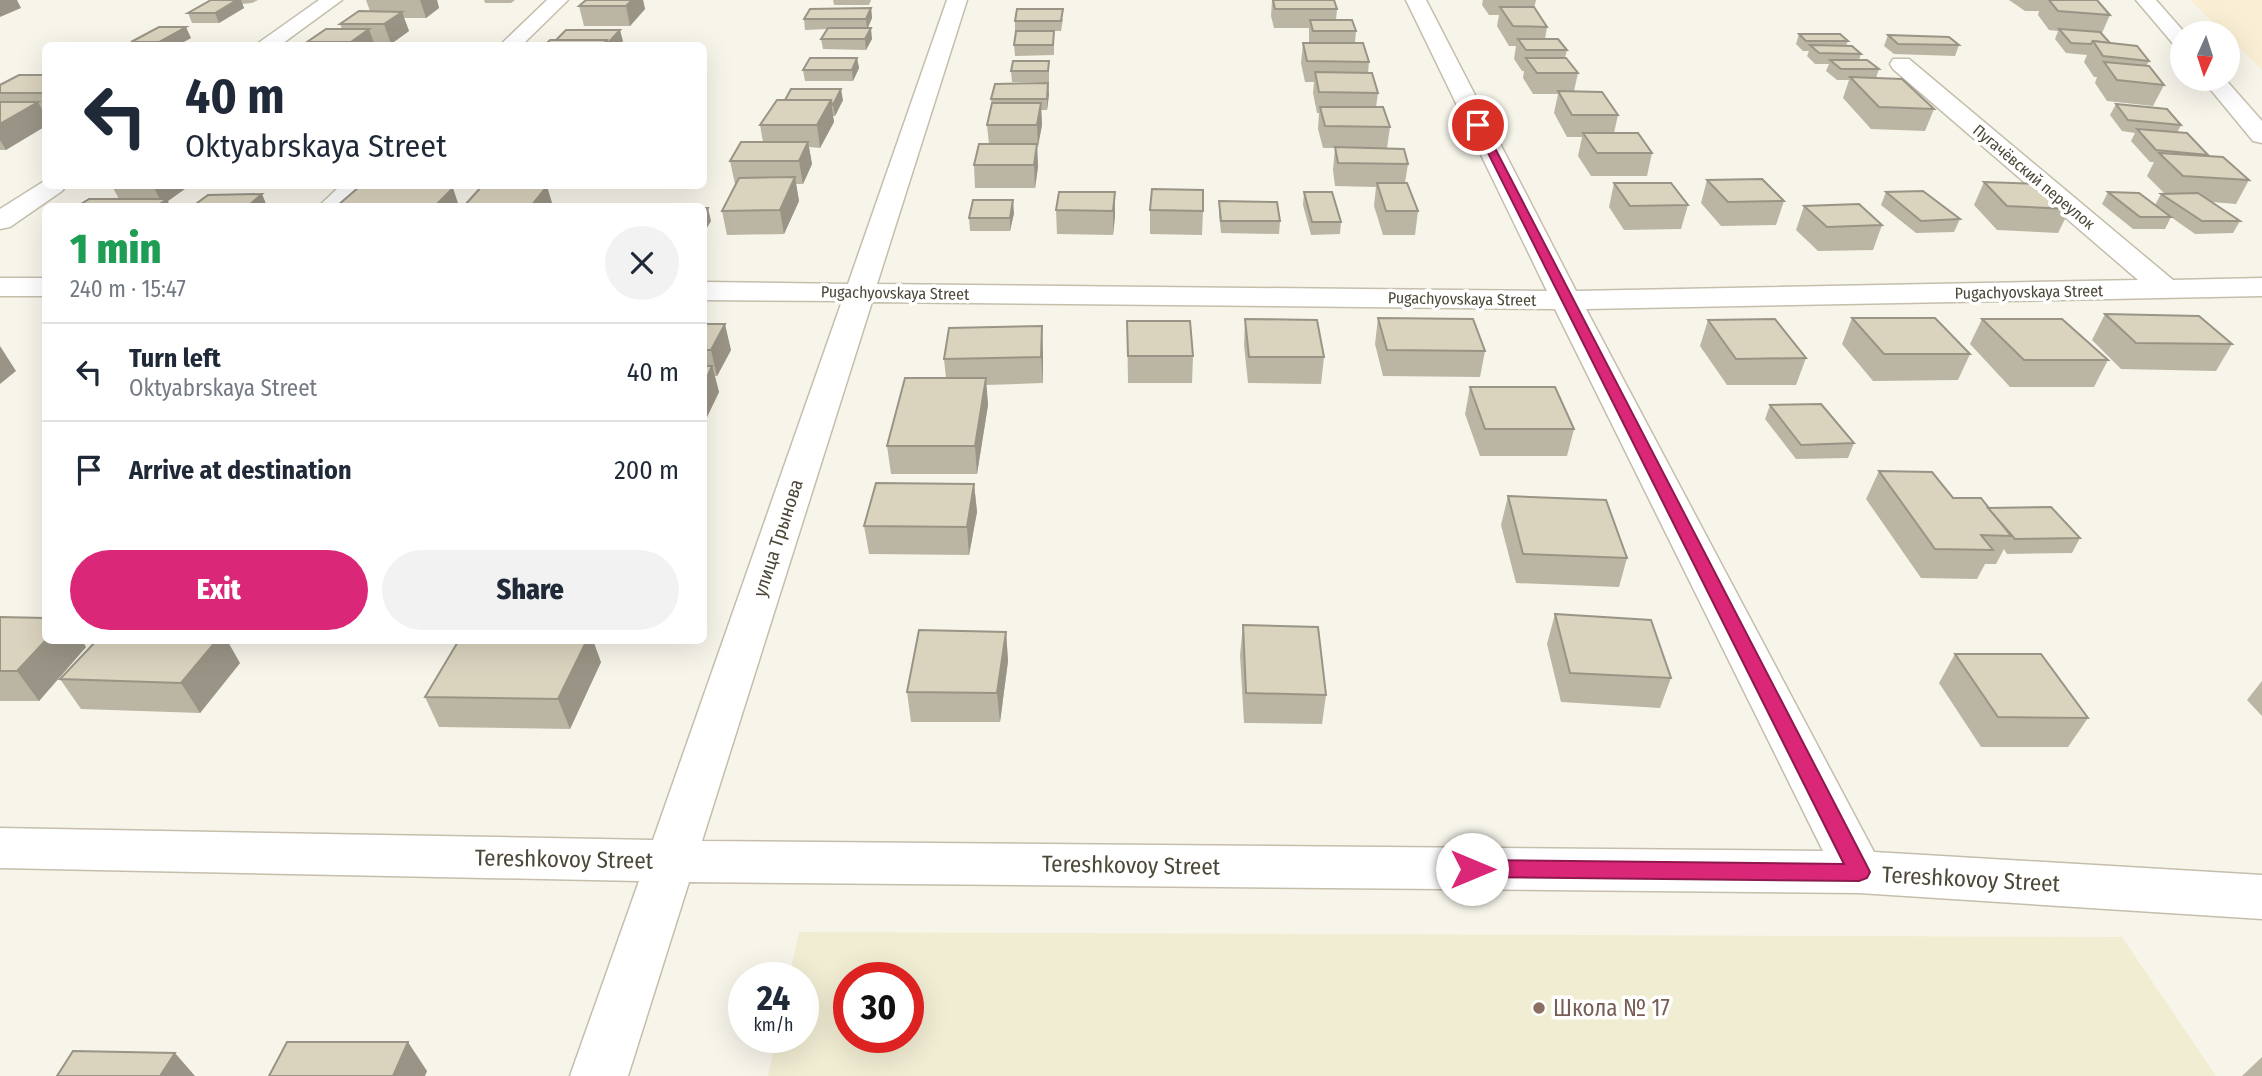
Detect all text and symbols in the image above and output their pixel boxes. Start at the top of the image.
north arrow [2170,21,2240,91]
map controls [2170,21,2240,91]
text: 40 m [185,67,285,126]
icon: left [70,70,161,161]
pin [1448,95,1508,155]
icon: arrive [1459,106,1497,144]
street label: Пугачёвский переулок [1969,120,2099,234]
text: Oktyabrskaya Street [185,127,447,165]
text: 1 min [70,224,161,274]
button: close [605,226,679,300]
text: 240 m · 15:47 [70,275,186,303]
street label: Pugachyovskaya Street [1955,281,2104,303]
street label: Pugachyovskaya Street [821,282,970,304]
street label: Pugachyovskaya Street [1388,288,1537,310]
text: Turn left [129,343,221,374]
icon: left [70,353,108,391]
text: 40 m [627,357,679,388]
text: Oktyabrskaya Street [129,374,317,402]
icon: arrive [70,451,108,489]
text: Arrive at destination [129,455,352,486]
text: 200 m [614,455,679,486]
street label: улица Трынова [748,476,808,600]
button: Exit [70,550,368,630]
button: Share [382,550,679,630]
position arrow [1435,832,1509,906]
street label: Tereshkovoy Street [475,843,654,875]
street label: Tereshkovoy Street [1042,849,1221,881]
street label: Tereshkovoy Street [1881,860,2061,898]
speed limit sign: 30 [833,962,924,1053]
text: 24 [757,977,790,1019]
place label: Школа № 17 [1553,994,1670,1022]
marker: Школа № 17 [1531,1000,1547,1016]
text: km/h [753,1014,794,1036]

